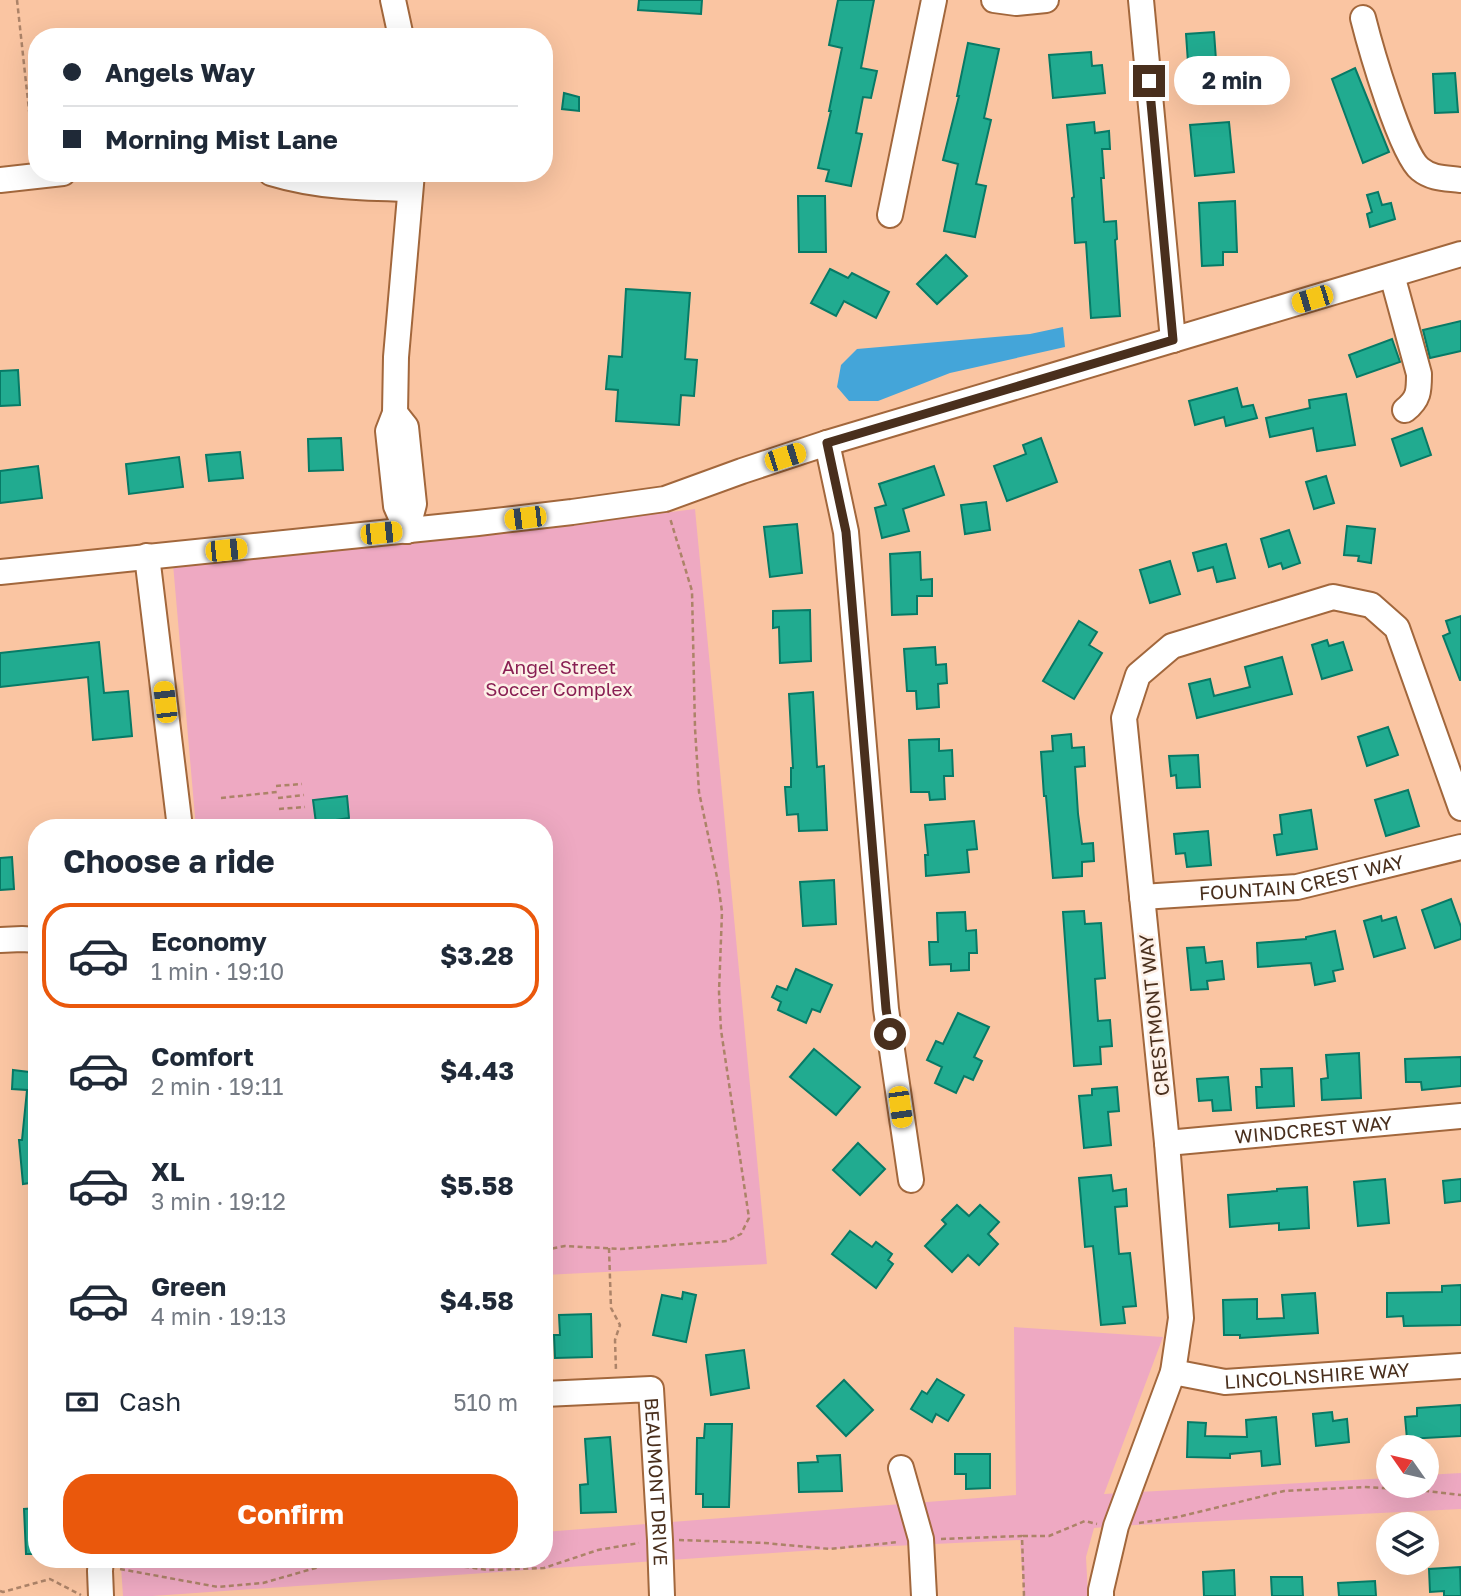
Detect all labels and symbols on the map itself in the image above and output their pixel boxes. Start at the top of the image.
callout: 2 min [1174,56,1289,106]
route end [1133,65,1165,97]
car [1289,283,1336,315]
car [762,441,809,473]
car [503,505,548,531]
car [360,520,403,546]
car [205,537,248,563]
park label: Angel Street Soccer Complex [485,655,633,700]
car [153,680,178,724]
street label: FOUNTAIN CREST WAY [1198,849,1406,904]
street label: CRESTMONT WAY [1134,933,1173,1097]
route start [874,1018,906,1050]
car [887,1085,914,1129]
street label: WINDCREST WAY [1234,1110,1393,1148]
street label: LINCOLNSHIRE WAY [1223,1358,1410,1393]
street label: BEAUMONT DRIVE [641,1397,673,1566]
north arrow [1376,1435,1438,1498]

